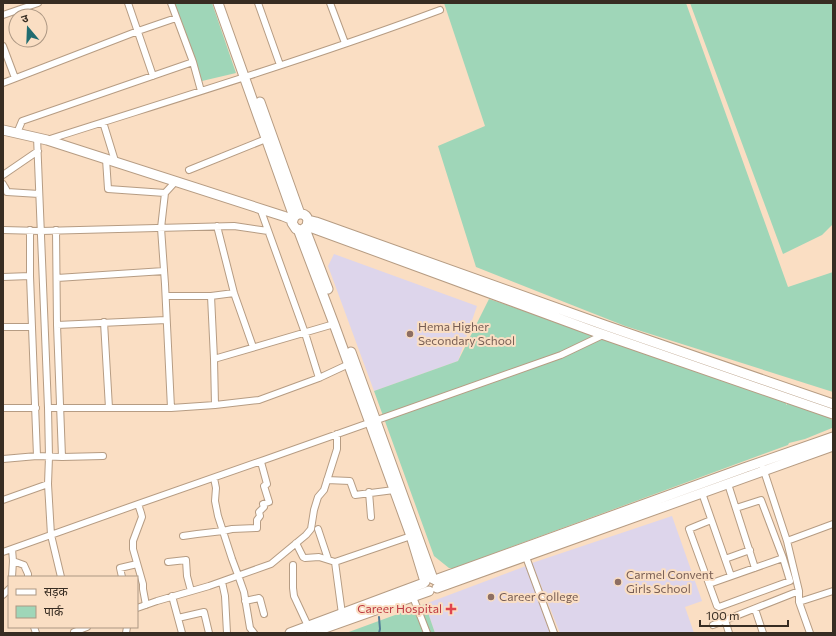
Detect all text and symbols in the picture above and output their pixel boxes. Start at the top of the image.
north arrow [8,8,48,48]
text: उ [19,11,30,25]
place label: Hema Higher Secondary School [418,319,515,347]
marker: Hema Higher Secondary School [405,329,415,339]
place label: Carmel Convent Girls School [626,567,714,595]
legend [8,576,138,628]
marker: Carmel Convent Girls School [613,577,623,587]
text: सड़क [44,584,69,599]
place label: Career College [499,589,578,603]
marker: Career College [486,592,496,602]
place label: Career Hospital [357,601,442,615]
scale bar [700,602,788,628]
marker: Career Hospital [445,603,457,615]
text: पार्क [44,604,64,618]
text: 100 m [706,608,740,622]

